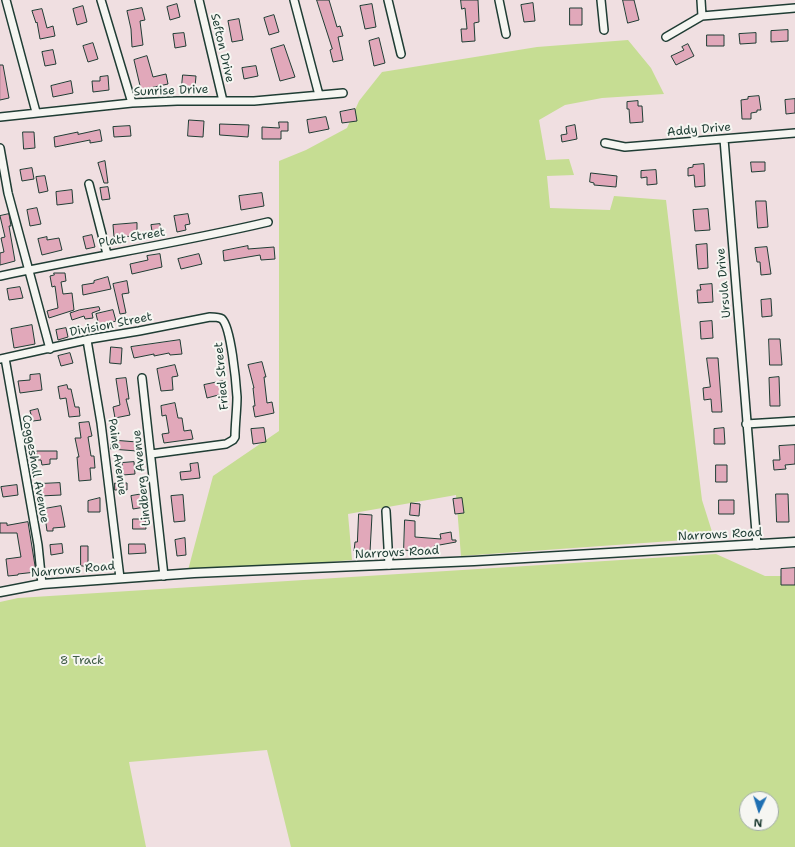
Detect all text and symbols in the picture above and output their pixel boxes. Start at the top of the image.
street label: Sefton Drive [207,12,237,84]
street label: Sunrise Drive [133,82,209,100]
street label: Addy Drive [666,120,732,140]
street label: Platt Street [98,225,166,251]
street label: Ursula Drive [714,247,734,319]
street label: Division Street [69,310,153,340]
street label: Fried Street [212,341,232,411]
street label: Coggeshall Avenue [18,414,52,524]
street label: Paine Avenue [104,418,130,496]
street label: Lindberg Avenue [130,429,154,527]
street label: Narrows Road [678,526,762,544]
street label: Narrows Road [355,544,439,562]
street label: Narrows Road [30,559,116,581]
park label: 8 Track [60,654,104,668]
north arrow [739,791,779,831]
text: N [753,815,763,830]

